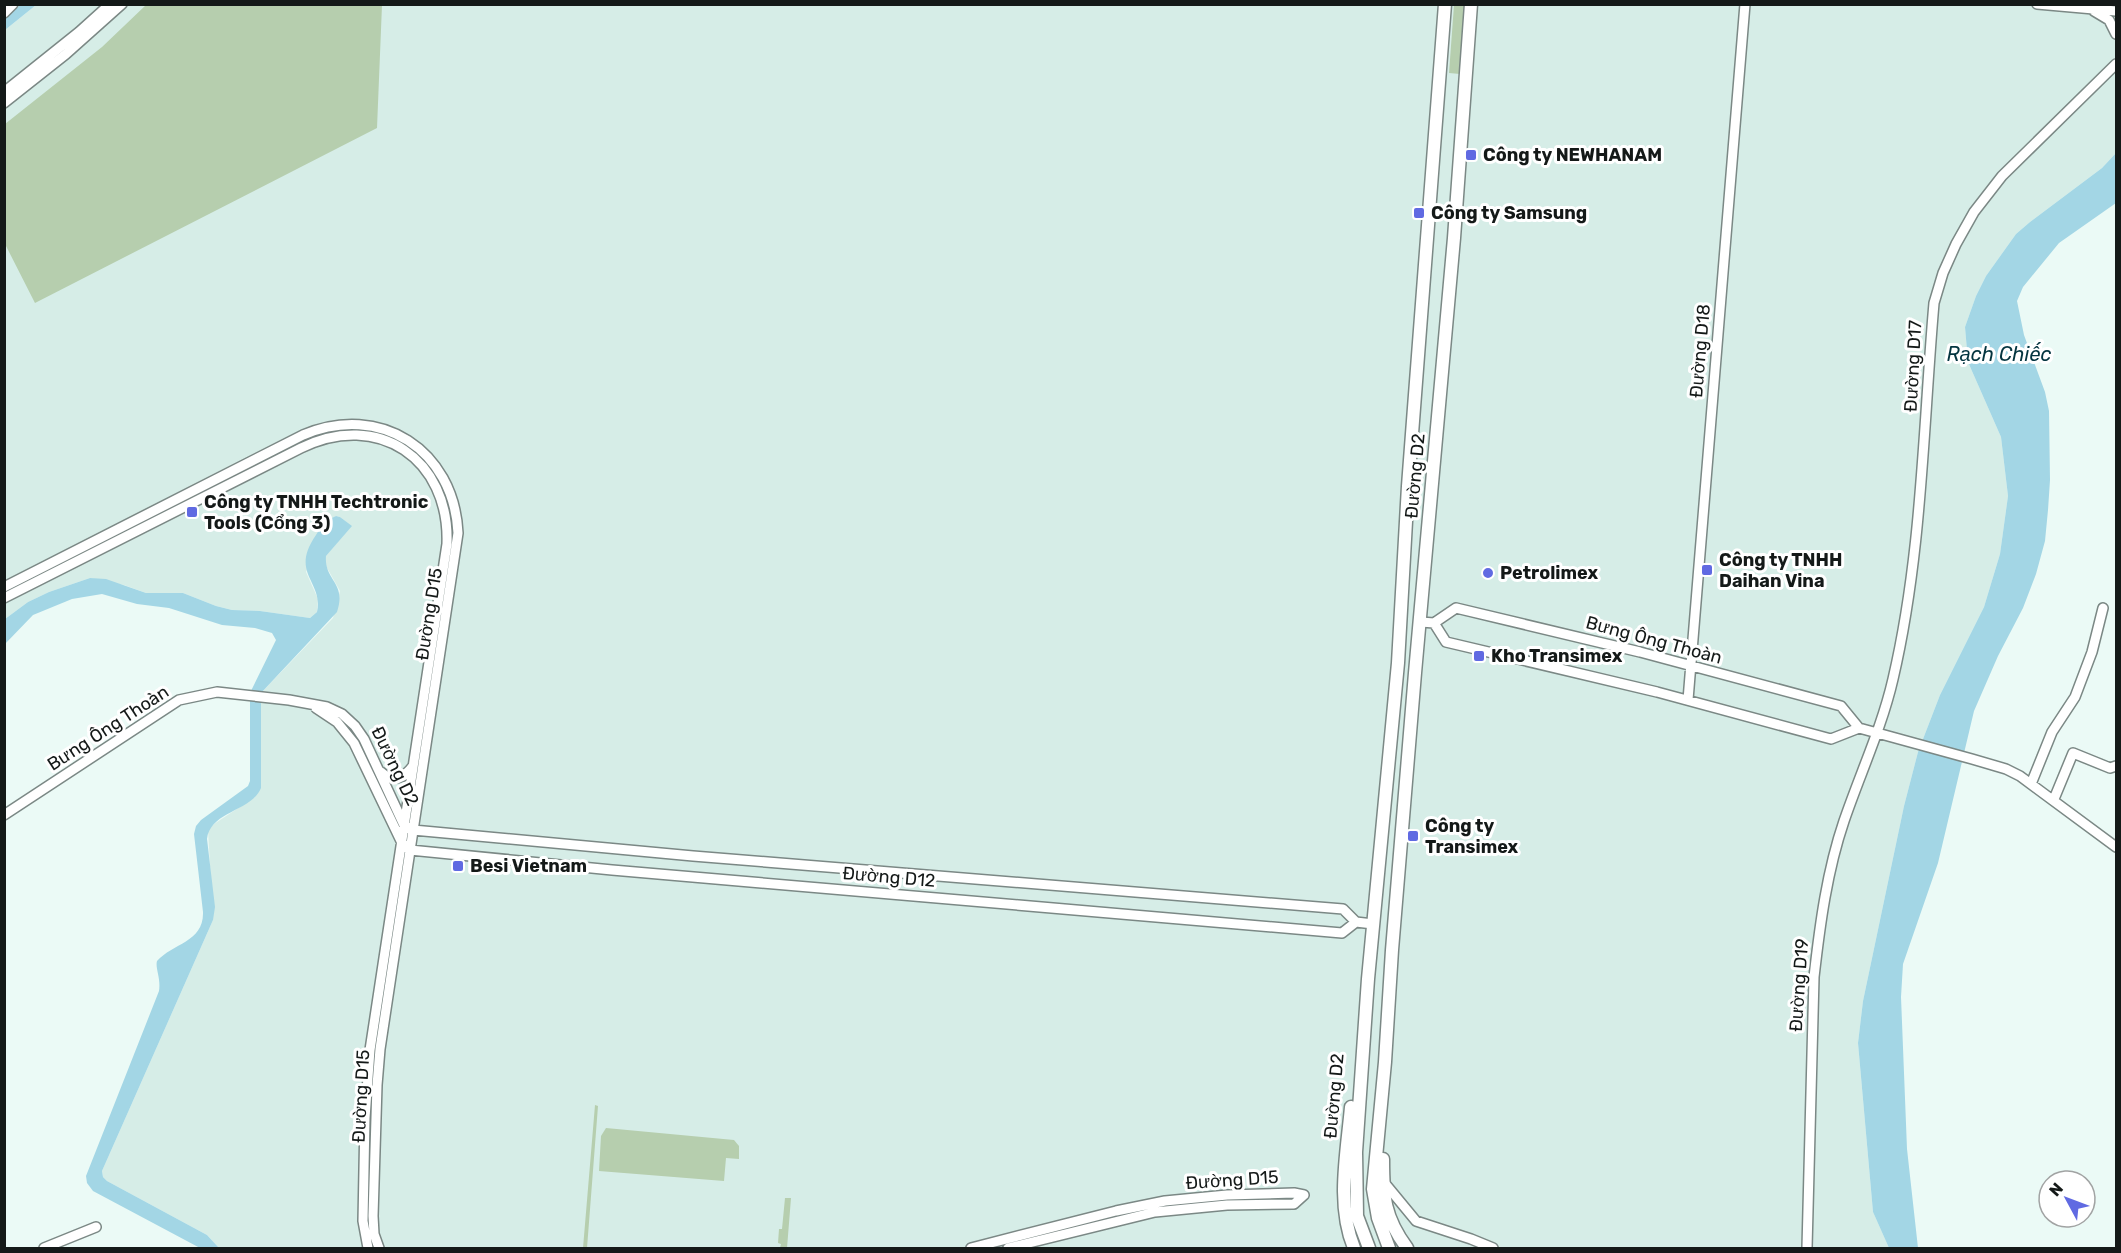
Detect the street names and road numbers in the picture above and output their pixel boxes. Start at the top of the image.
street label: Đường D18 [1685,303,1715,399]
street label: Đường D17 [1900,320,1926,412]
street label: Đường D2 [1400,432,1430,520]
street label: Đường D15 [411,566,447,662]
street label: Bưng Ông Thoàn [1583,611,1725,669]
street label: Bưng Ông Thoàn [43,681,173,775]
street label: Đường D2 [366,723,424,809]
street label: Đường D12 [842,862,936,892]
street label: Đường D19 [1785,938,1813,1032]
street label: Đường D15 [348,1049,374,1143]
street label: Đường D2 [1319,1052,1349,1140]
street label: Đường D15 [1185,1166,1279,1194]

